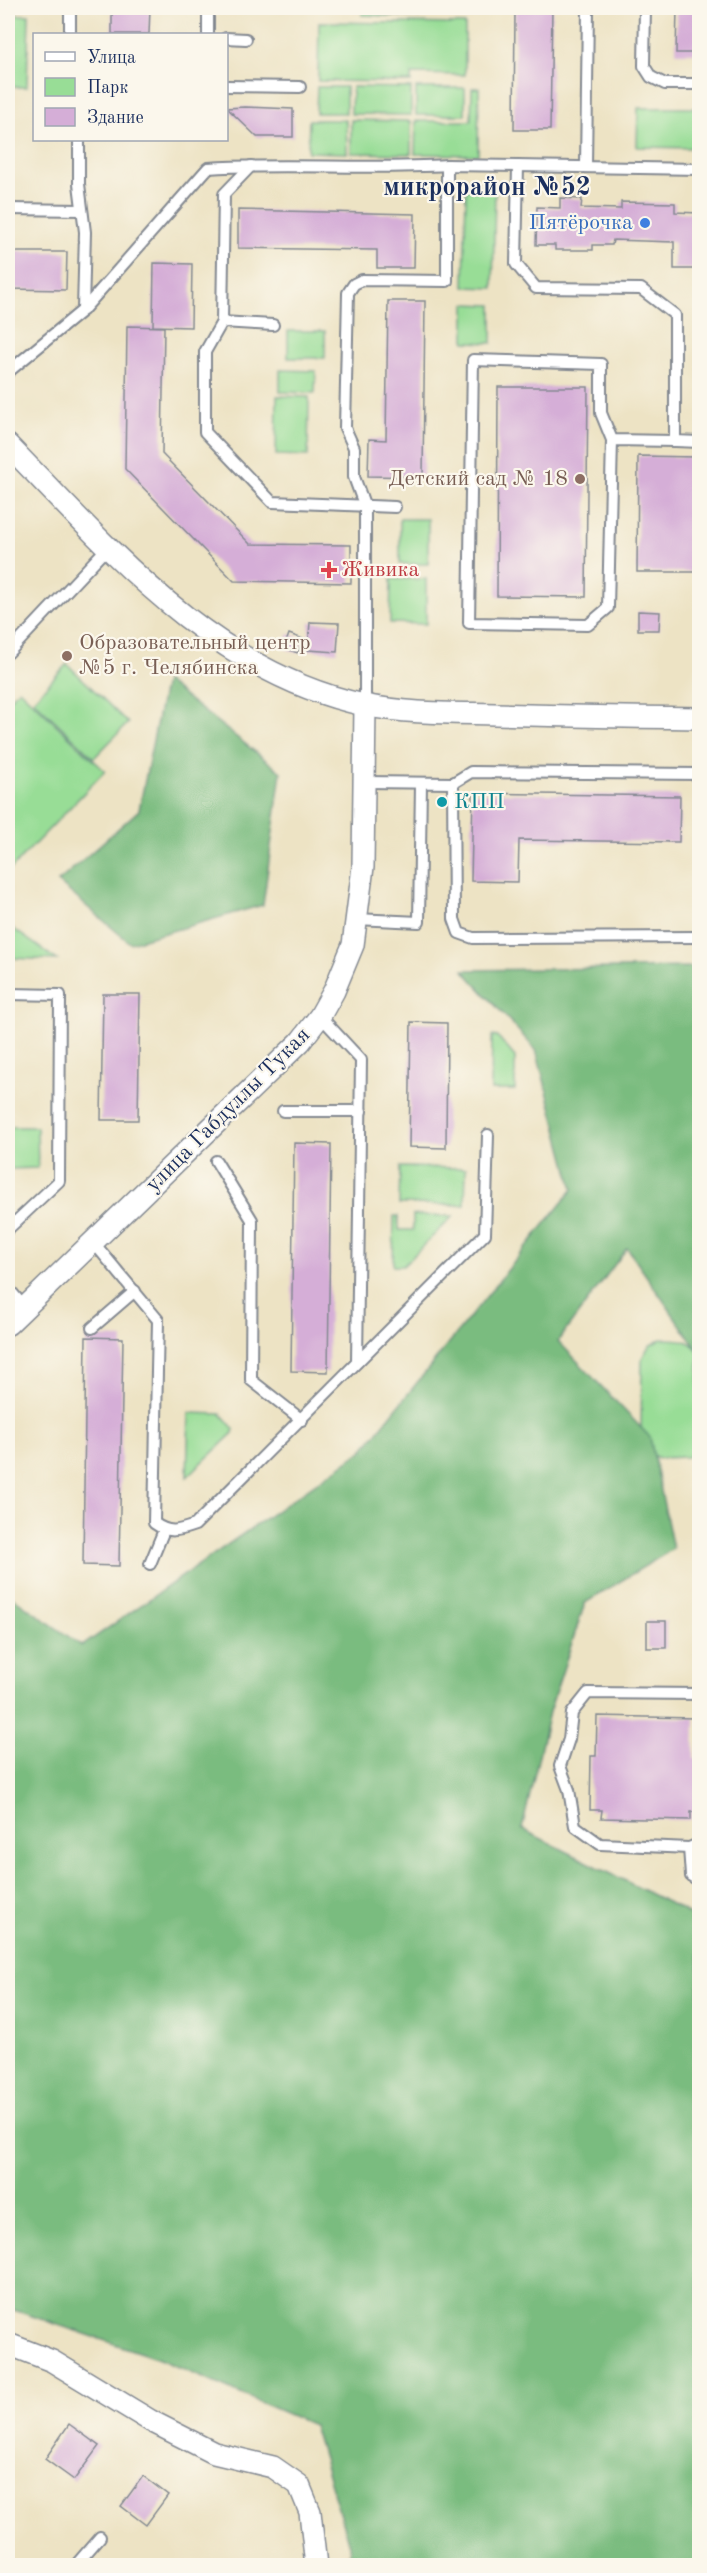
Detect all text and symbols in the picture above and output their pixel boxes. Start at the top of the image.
legend [33,33,228,141]
text: Улица [87,49,136,67]
text: Парк [87,79,128,97]
text: Здание [87,109,144,127]
district label: микрорайон №52 [383,175,591,201]
place label: Пятёрочка [528,212,633,234]
marker: Пятёрочка [638,216,652,230]
place label: Детский сад № 18 [388,468,568,490]
marker: Детский сад № 18 [573,472,587,486]
place label: Живика [341,559,419,581]
marker: Живика [322,563,336,577]
place label: Образовательный центр №5 г. Челябинска [79,632,311,679]
marker: Образовательный центр №5 г. Челябинска [60,649,74,663]
place label: КПП [454,791,505,813]
marker: КПП [435,795,449,809]
street label: улица Габдуллы Тукая [142,1024,314,1196]

